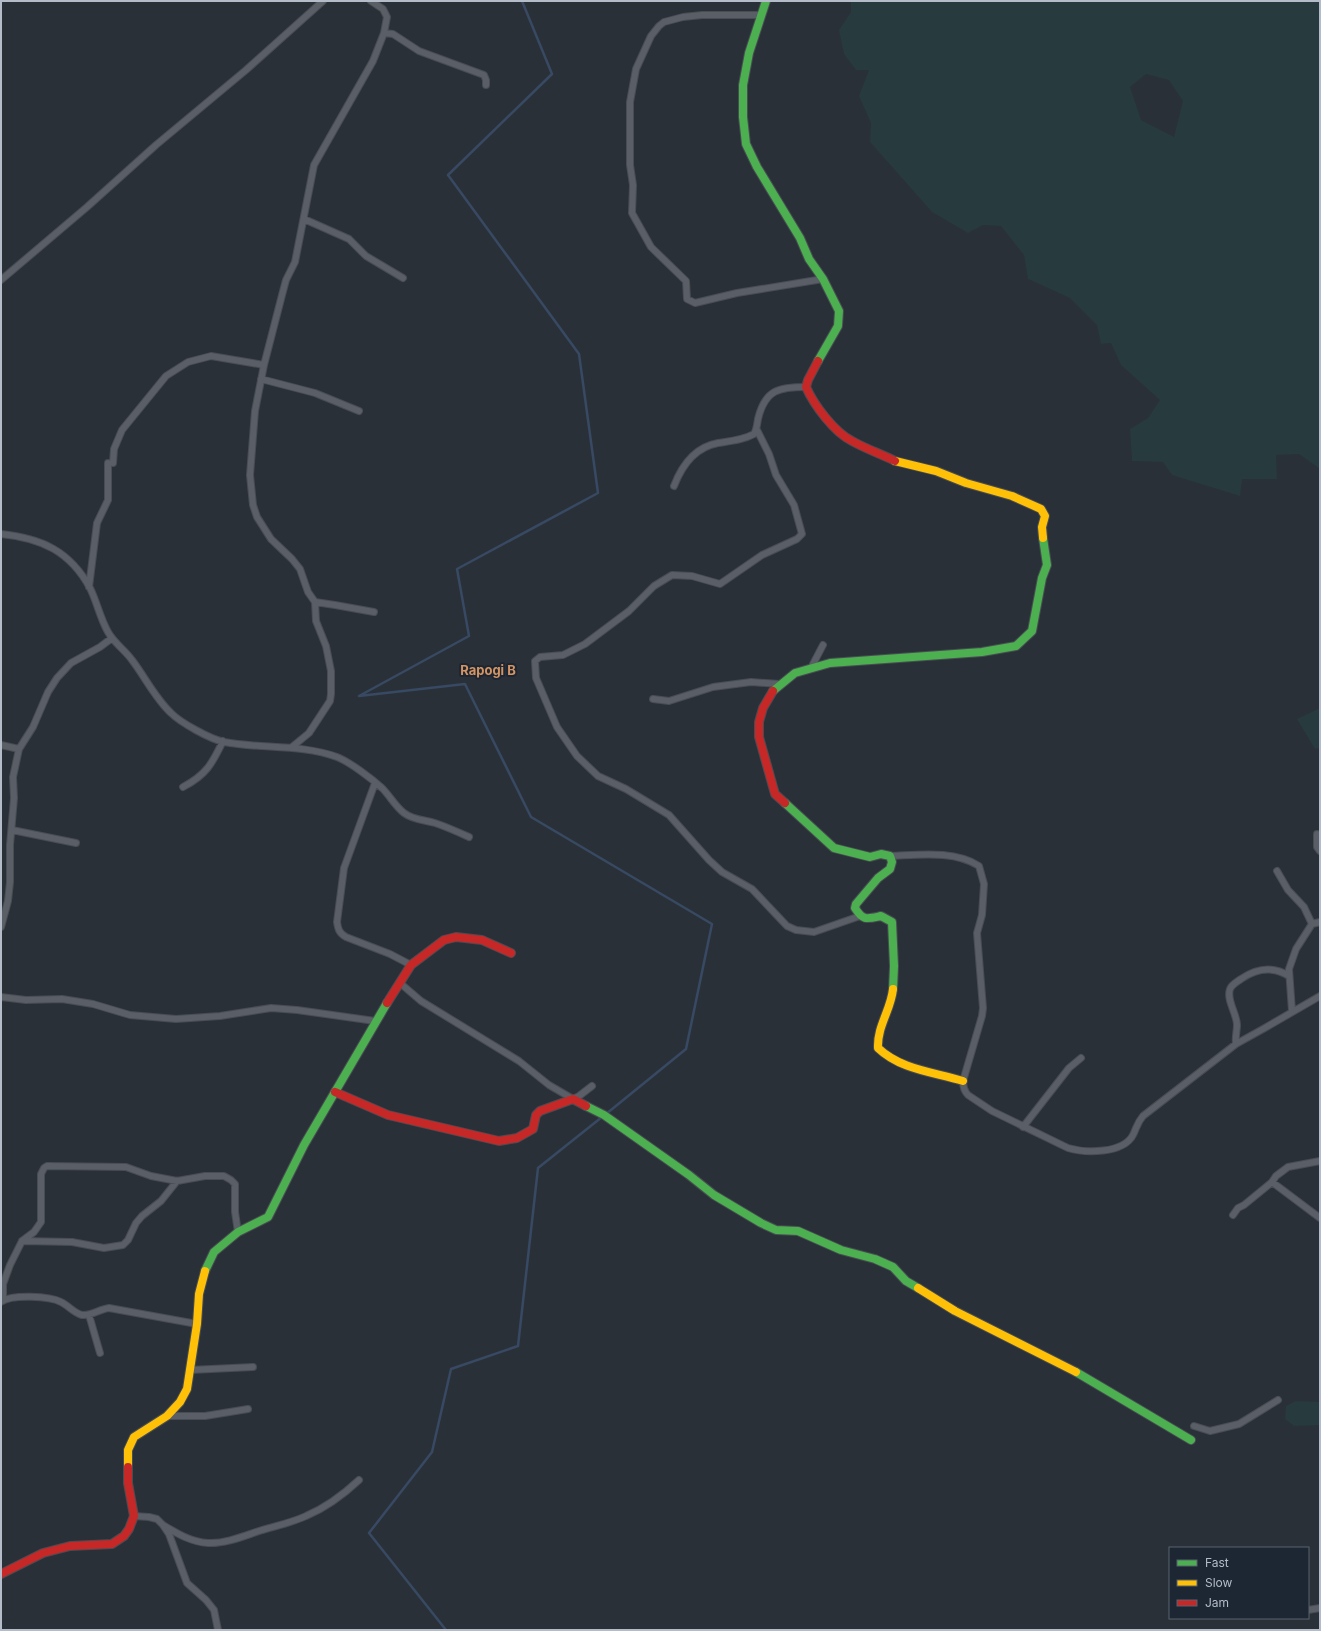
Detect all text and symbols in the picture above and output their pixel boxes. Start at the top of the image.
district label: Rapogi B [460,662,516,678]
legend [1169,1547,1309,1619]
text: Fast [1205,1555,1229,1570]
text: Slow [1205,1575,1233,1590]
text: Jam [1205,1595,1229,1610]

